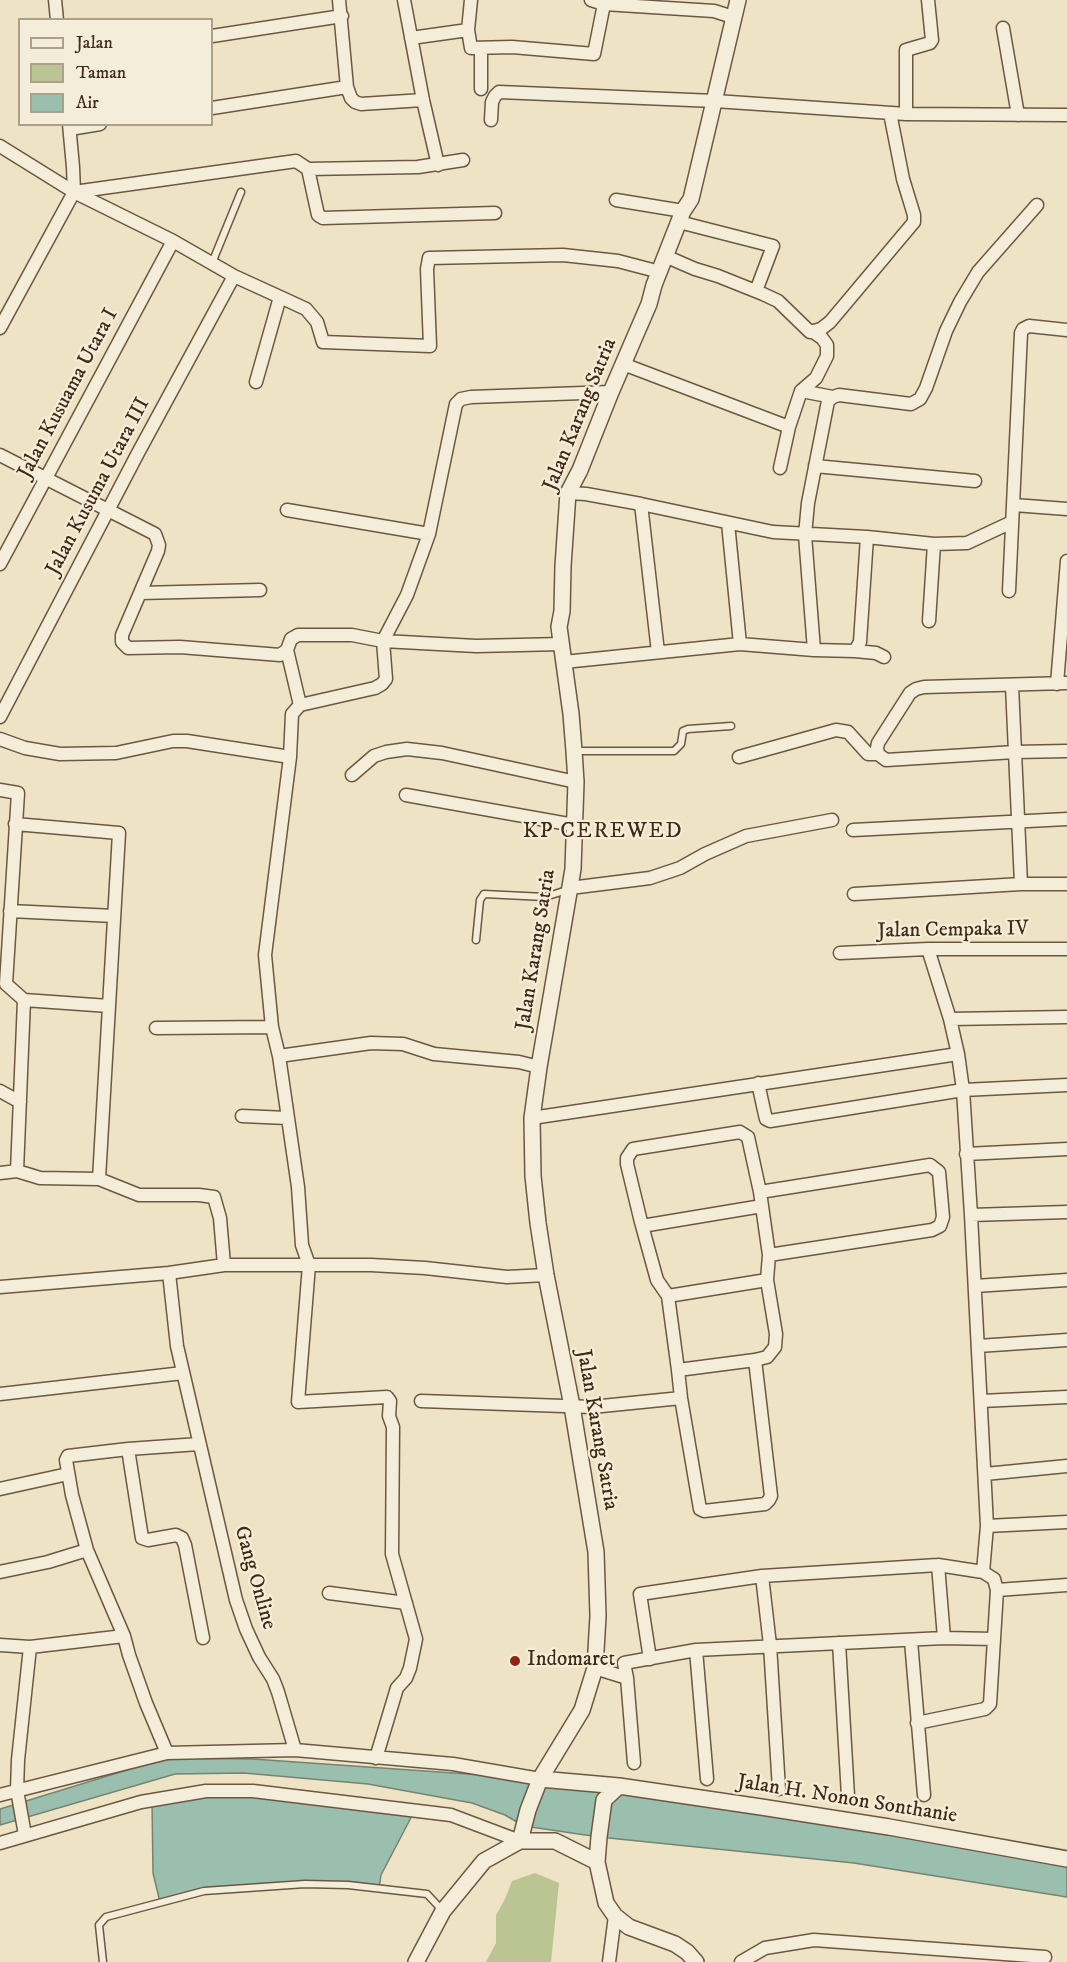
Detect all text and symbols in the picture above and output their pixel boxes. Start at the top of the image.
legend [18,18,213,126]
text: Jalan [76,32,113,54]
text: Taman [76,62,126,84]
text: Air [76,92,99,114]
street label: Jalan Kusuama Utara I [14,305,124,483]
street label: Jalan Karang Satria [539,335,623,495]
street label: Jalan Kusuma Utara III [42,394,156,580]
district label: KP CEREWED [523,819,683,845]
street label: Jalan Karang Satria [512,868,562,1032]
street label: Jalan Cempaka IV [877,917,1029,945]
street label: Jalan Karang Satria [569,1348,623,1512]
street label: Gang Online [227,1523,281,1633]
place label: Indomaret [527,1648,615,1674]
marker: Indomaret [508,1654,522,1668]
street label: Jalan H. Nonon Sonthanie [735,1770,959,1830]

